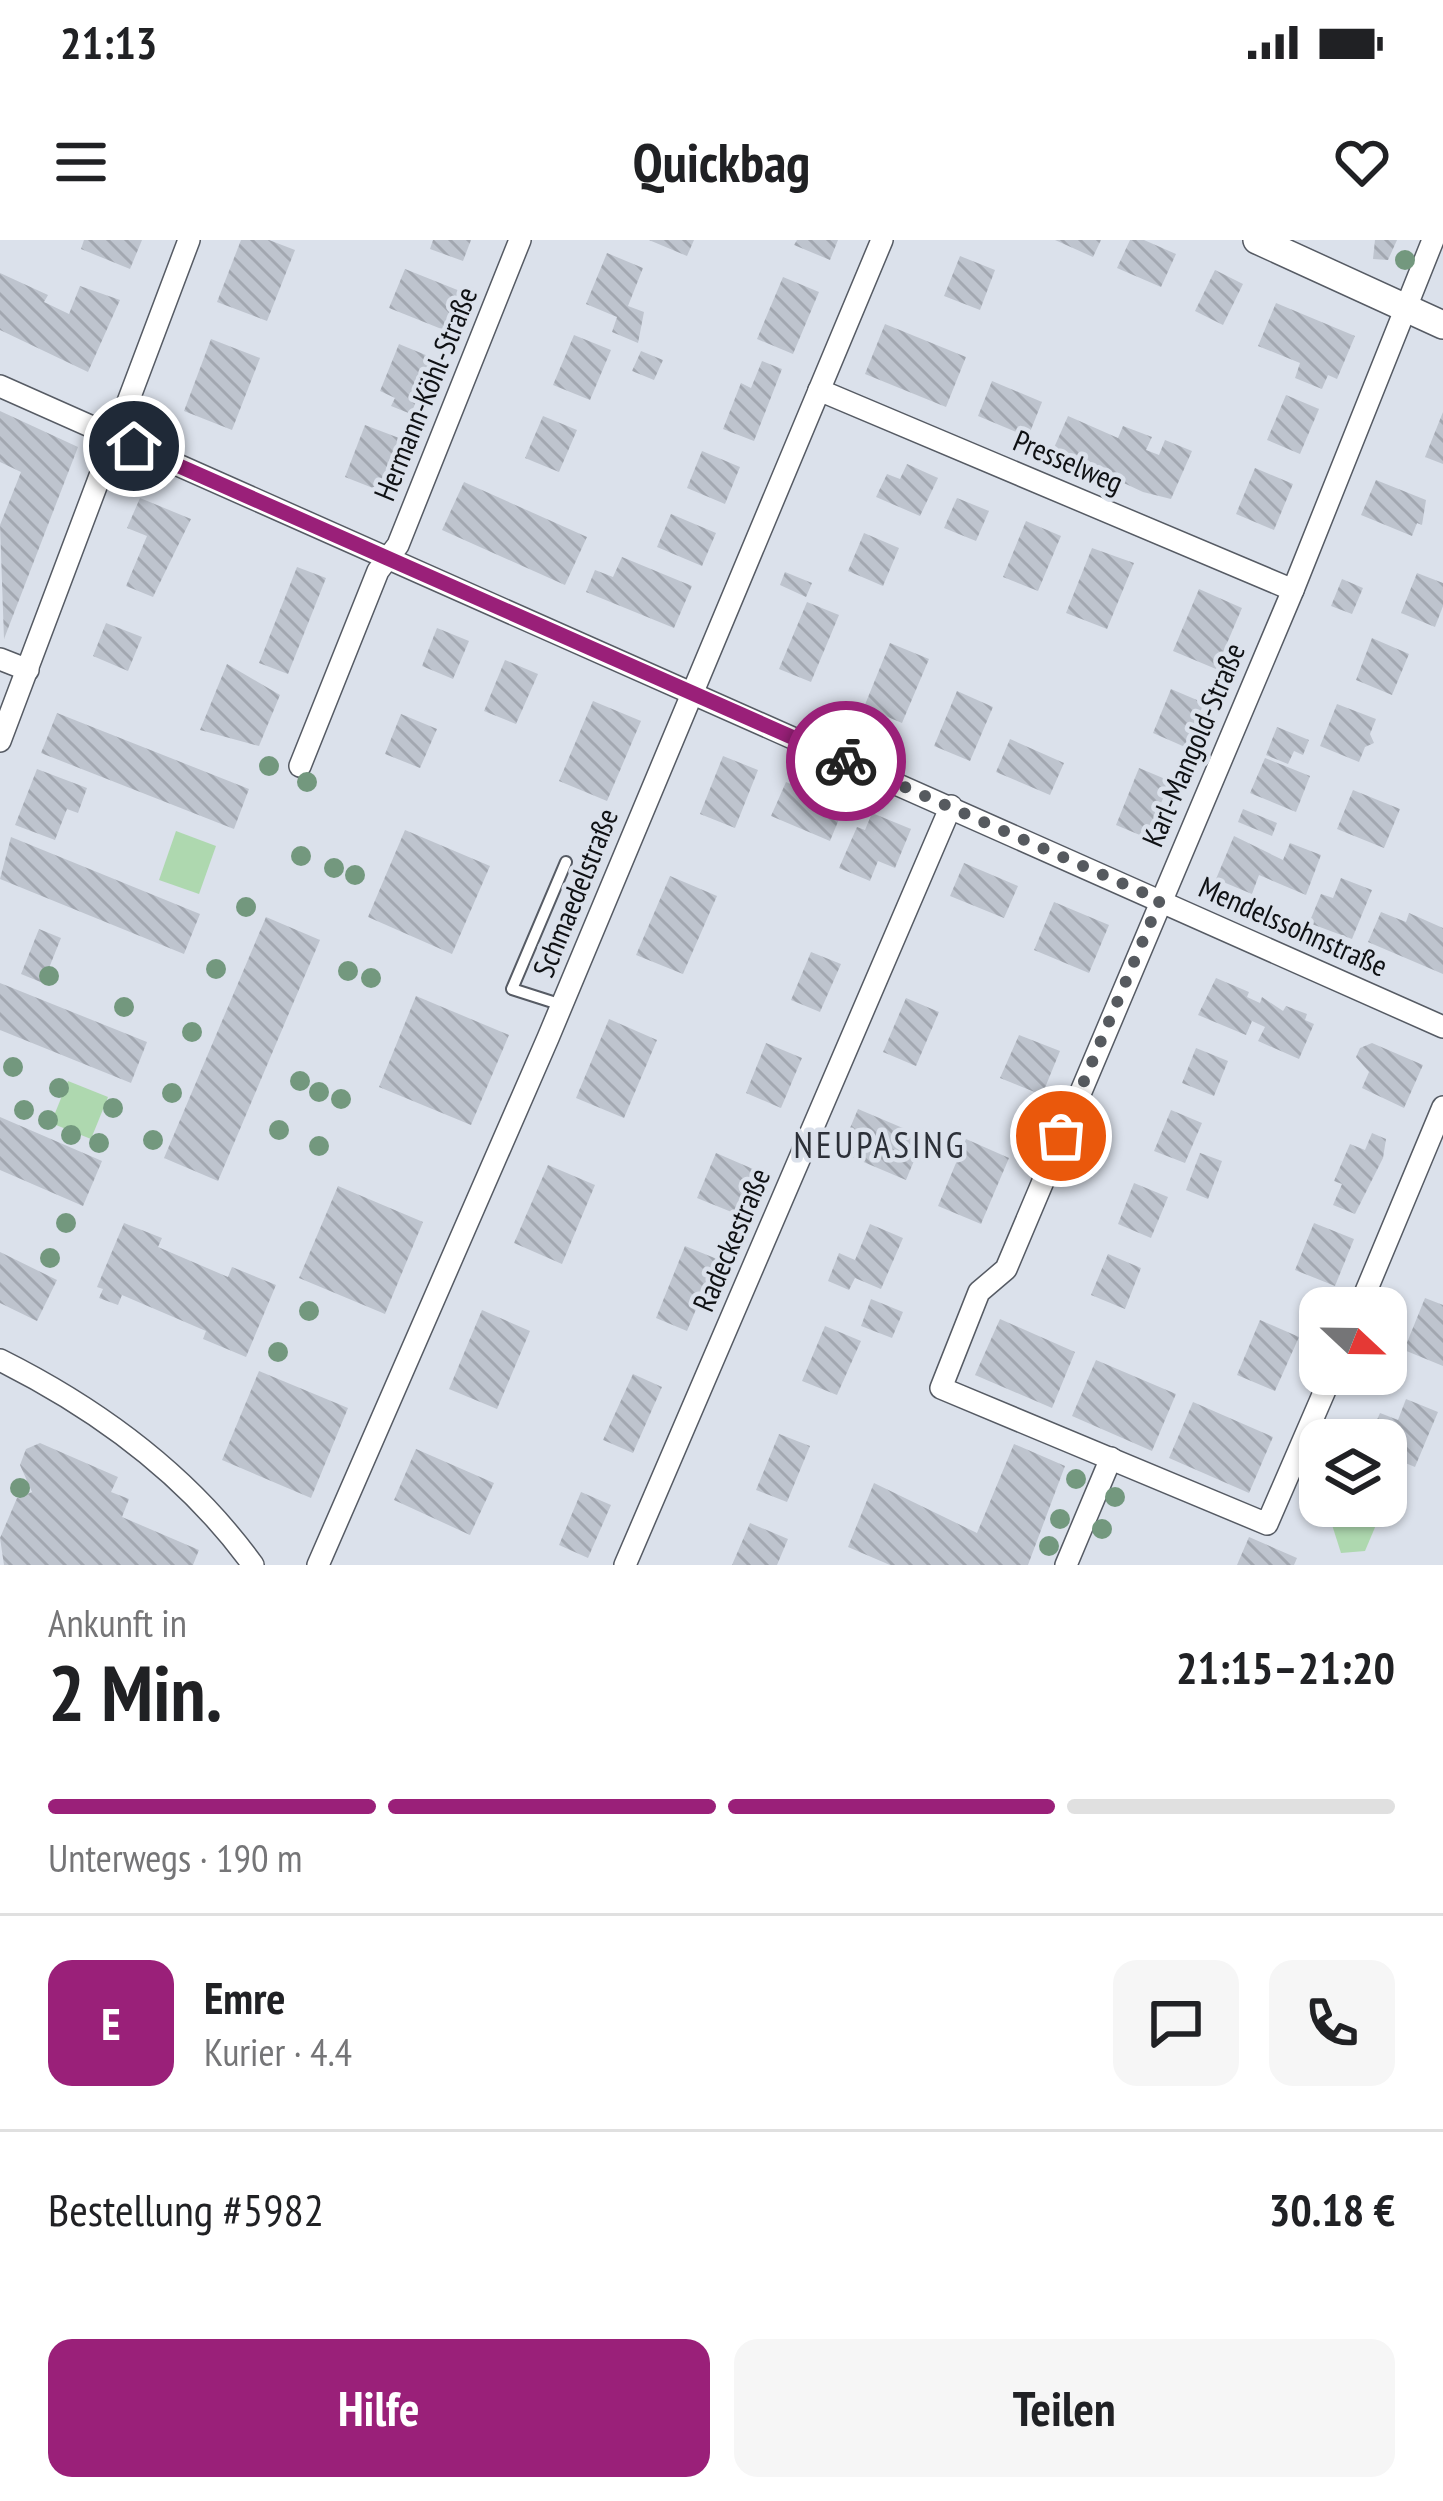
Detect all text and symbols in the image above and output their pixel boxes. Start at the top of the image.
text: 21:13 [60,13,157,71]
text: Quickbag [633,127,810,197]
icon: menu [48,129,114,195]
icon: heart [1329,129,1395,195]
street label: Hermann-Köhl-Straße [364,281,485,506]
pin [83,395,185,497]
icon: home [101,413,167,479]
street label: Presselweg [1008,420,1129,501]
street label: Karl-Mangold-Straße [1132,637,1253,852]
courier [786,701,906,821]
icon: bike [813,728,879,794]
street label: Schmaedelstraße [523,802,626,983]
street label: Mendelssohnstraße [1193,867,1394,985]
pin [1010,1085,1112,1187]
icon: bag [1028,1103,1094,1169]
district label: NEUPASING [794,1121,966,1168]
street label: Radeckestraße [683,1162,778,1317]
north arrow [1299,1287,1407,1395]
map controls [1299,1287,1407,1527]
button: layers [1299,1419,1407,1527]
text: Ankunft in [48,1597,187,1648]
text: 21:15–21:20 [1176,1638,1395,1696]
text: 2 Min. [48,1642,222,1743]
text: Unterwegs · 190 m [48,1832,302,1883]
button: chat [1113,1960,1239,2086]
button: phone [1269,1960,1395,2086]
text: Emre [204,1968,286,2026]
text: E [101,1994,121,2052]
text: Kurier · 4.4 [204,2026,352,2077]
text: Bestellung #5982 [48,2180,324,2238]
text: 30.18 € [1269,2180,1395,2238]
button: Hilfe [48,2339,710,2477]
button: Teilen [734,2339,1395,2477]

